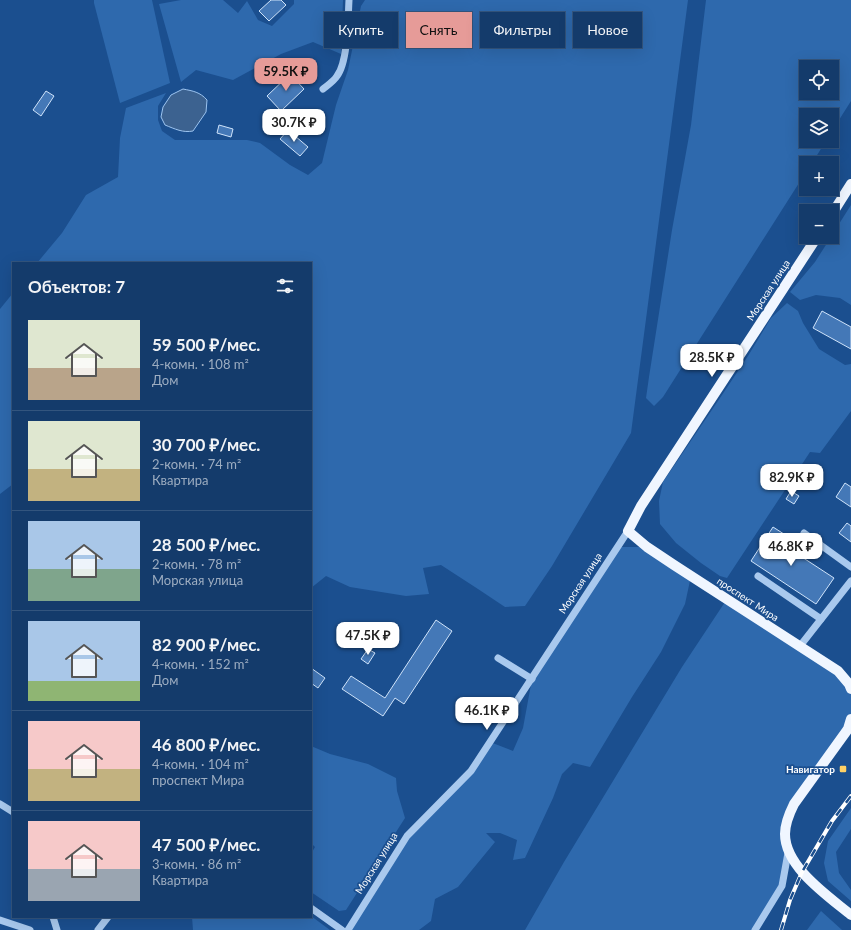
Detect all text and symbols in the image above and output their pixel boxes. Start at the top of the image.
chip: Купить [324,12,398,48]
chip: Снять [406,12,472,48]
chip: Фильтры [480,12,565,48]
chip: Новое [573,12,642,48]
pin: 59.5K ₽ [249,58,323,92]
map controls [799,60,839,244]
button: locate [799,60,839,100]
text: 59.5K ₽ [263,63,309,79]
button: layers [799,108,839,148]
pin: 30.7K ₽ [257,109,331,143]
text: 30.7K ₽ [271,114,317,130]
button: + [799,156,839,196]
button: − [799,204,839,244]
street label: Морская улица [744,257,792,323]
icon: filters [274,275,296,297]
text: Объектов: 7 [28,276,125,297]
text: 59 500 ₽/мес. [152,334,260,355]
icon: home [60,336,108,384]
pin: 28.5K ₽ [675,344,749,378]
text: 28.5K ₽ [689,349,735,365]
text: 4-комн. · 108 m² [152,356,249,372]
text: Дом [152,372,178,388]
text: 30 700 ₽/мес. [152,434,260,455]
icon: home [60,437,108,485]
text: 2-комн. · 74 m² [152,456,241,472]
pin: 82.9K ₽ [755,464,829,498]
text: 82.9K ₽ [769,469,815,485]
text: Квартира [152,472,208,488]
pin: 46.8K ₽ [754,533,828,567]
text: 28 500 ₽/мес. [152,534,260,555]
icon: home [60,537,108,585]
text: 46.8K ₽ [768,538,814,554]
street label: Морская улица [556,550,604,616]
text: 2-комн. · 78 m² [152,556,241,572]
text: Морская улица [152,572,243,588]
street label: проспект Мира [715,575,781,623]
pin: 47.5K ₽ [331,622,405,656]
text: 47.5K ₽ [345,627,391,643]
text: 82 900 ₽/мес. [152,634,260,655]
icon: home [60,637,108,685]
text: 4-комн. · 152 m² [152,656,249,672]
text: Дом [152,672,178,688]
pin: 46.1K ₽ [450,697,524,731]
text: 46.1K ₽ [464,702,510,718]
text: 46 800 ₽/мес. [152,734,260,755]
icon: home [60,737,108,785]
text: 4-комн. · 104 m² [152,756,249,772]
place label: Навигатор [786,763,835,775]
marker: Навигатор [838,764,848,774]
text: проспект Мира [152,772,244,788]
street label: Морская улица [352,830,400,896]
text: 47 500 ₽/мес. [152,834,260,855]
icon: home [60,837,108,885]
text: 3-комн. · 86 m² [152,856,241,872]
text: Квартира [152,872,208,888]

